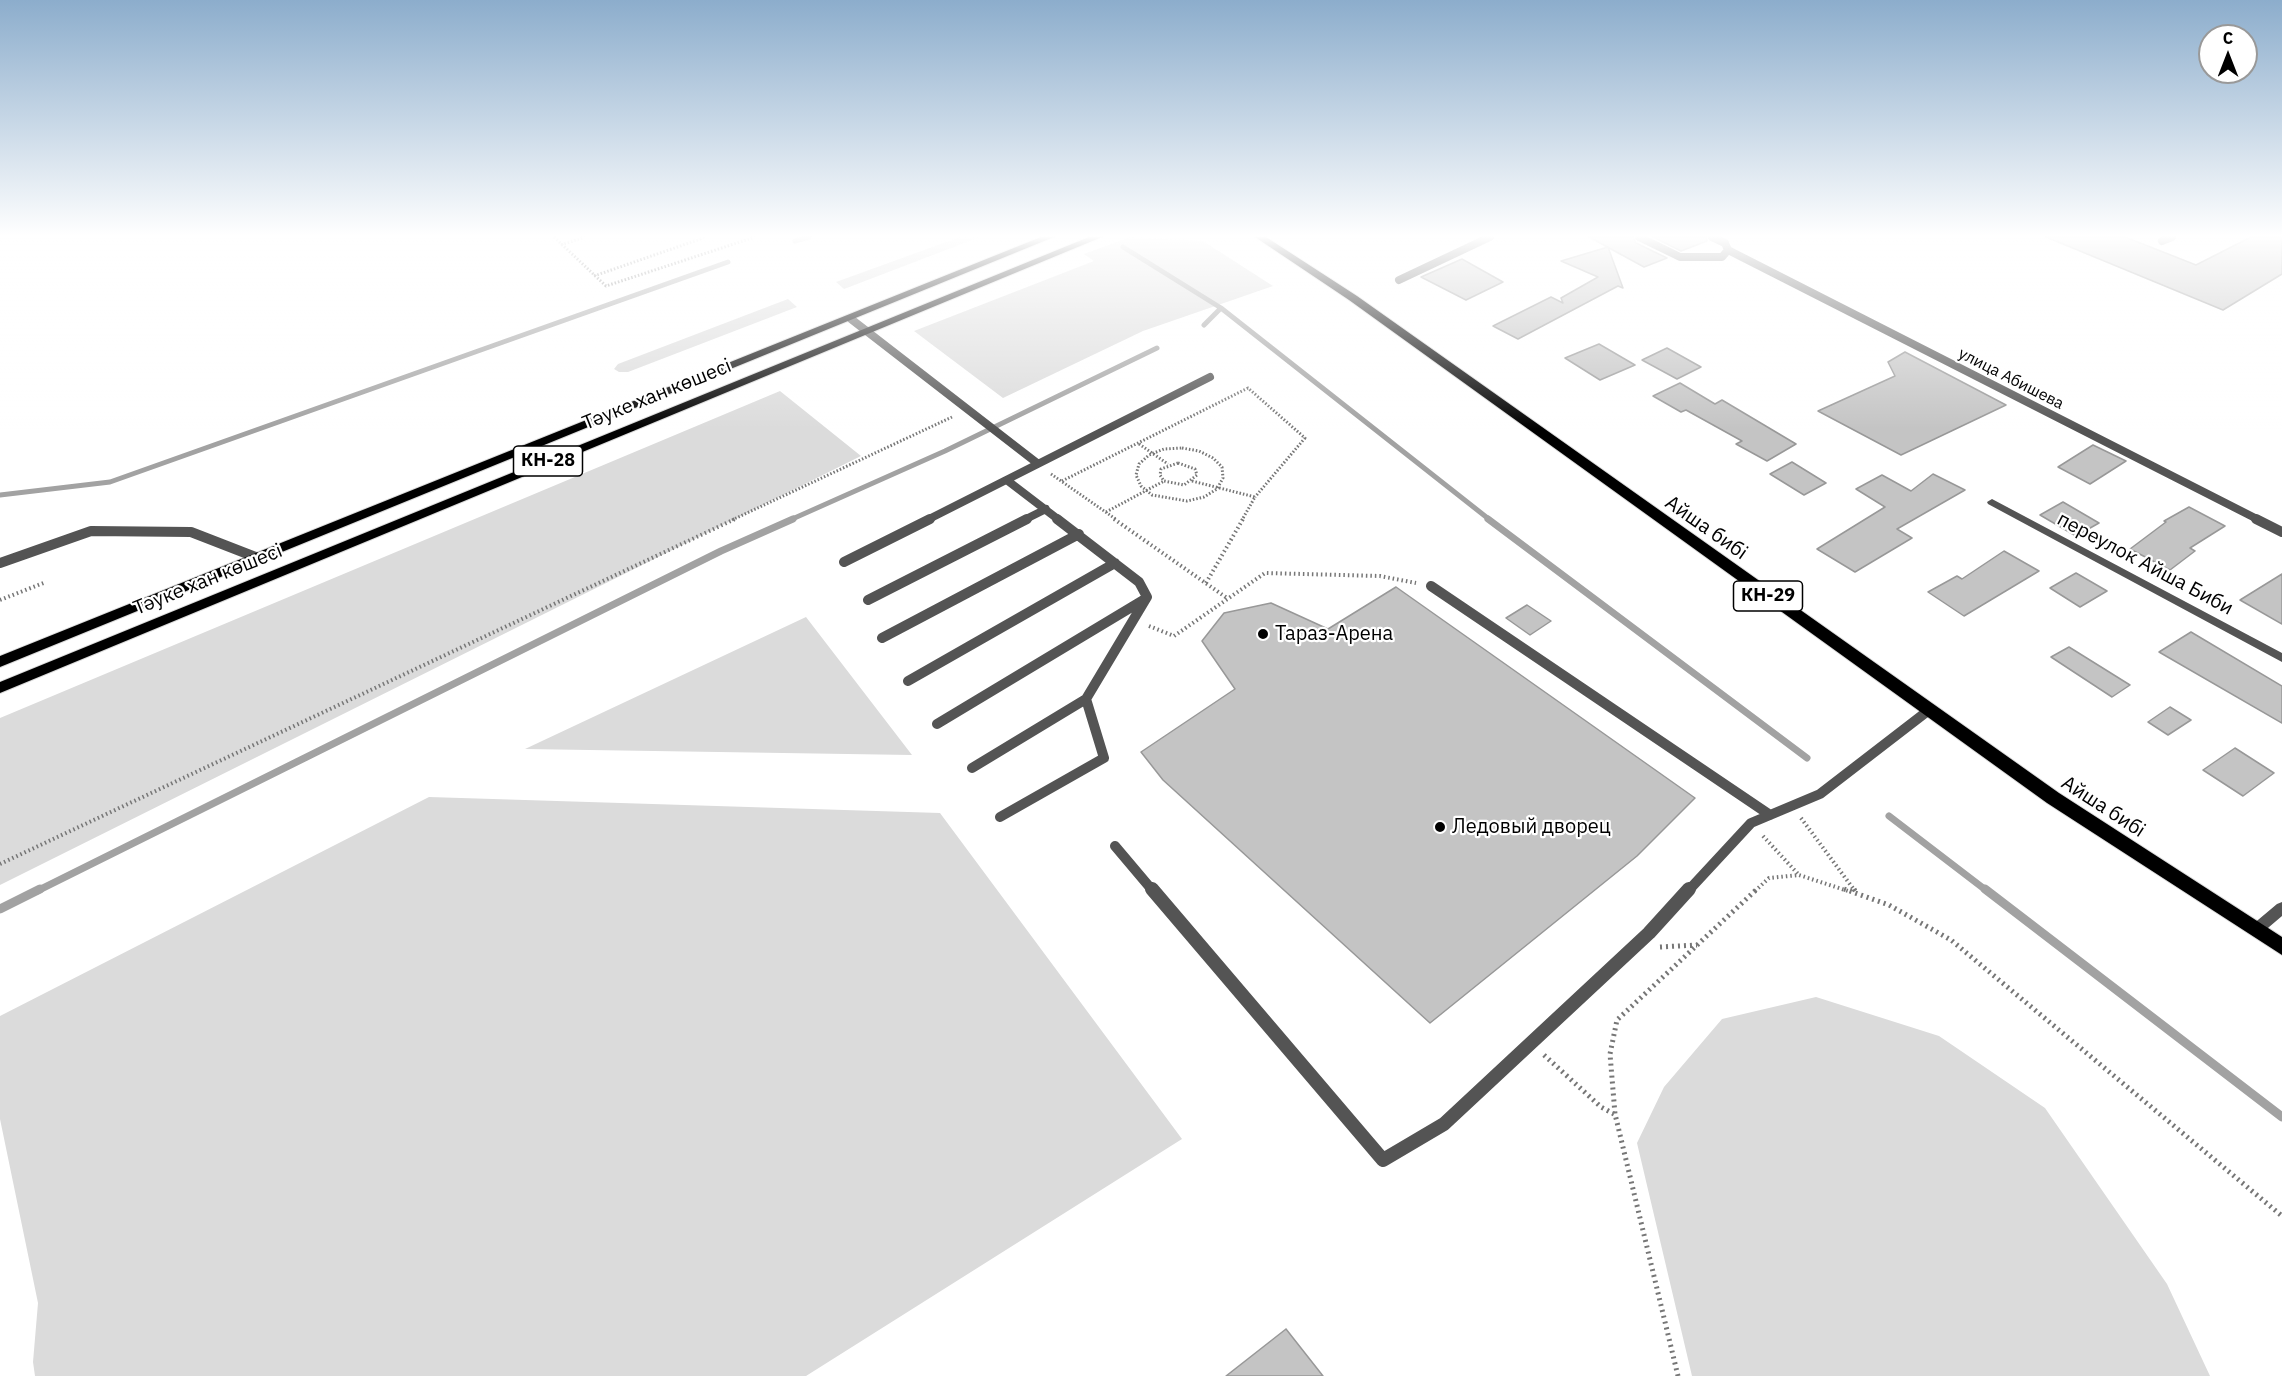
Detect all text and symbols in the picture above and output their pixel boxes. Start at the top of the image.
north arrow [2198,24,2258,84]
text: С [2223,28,2233,48]
street label: улица Абишева [1955,344,2067,414]
street label: Тәуке хан көшесі [579,354,735,436]
road number: КН-28 [514,446,582,476]
street label: Айша бибі [1660,491,1752,565]
street label: переулок Айша Биби [2053,507,2237,621]
street label: Тәуке хан көшесі [130,539,286,621]
road number: КН-29 [1734,581,1802,611]
place label: Тараз-Арена [1275,622,1393,646]
marker: Тараз-Арена [1256,627,1270,641]
street label: Айша бибі [2057,771,2149,843]
place label: Ледовый дворец [1452,815,1611,839]
marker: Ледовый дворец [1433,820,1447,834]

